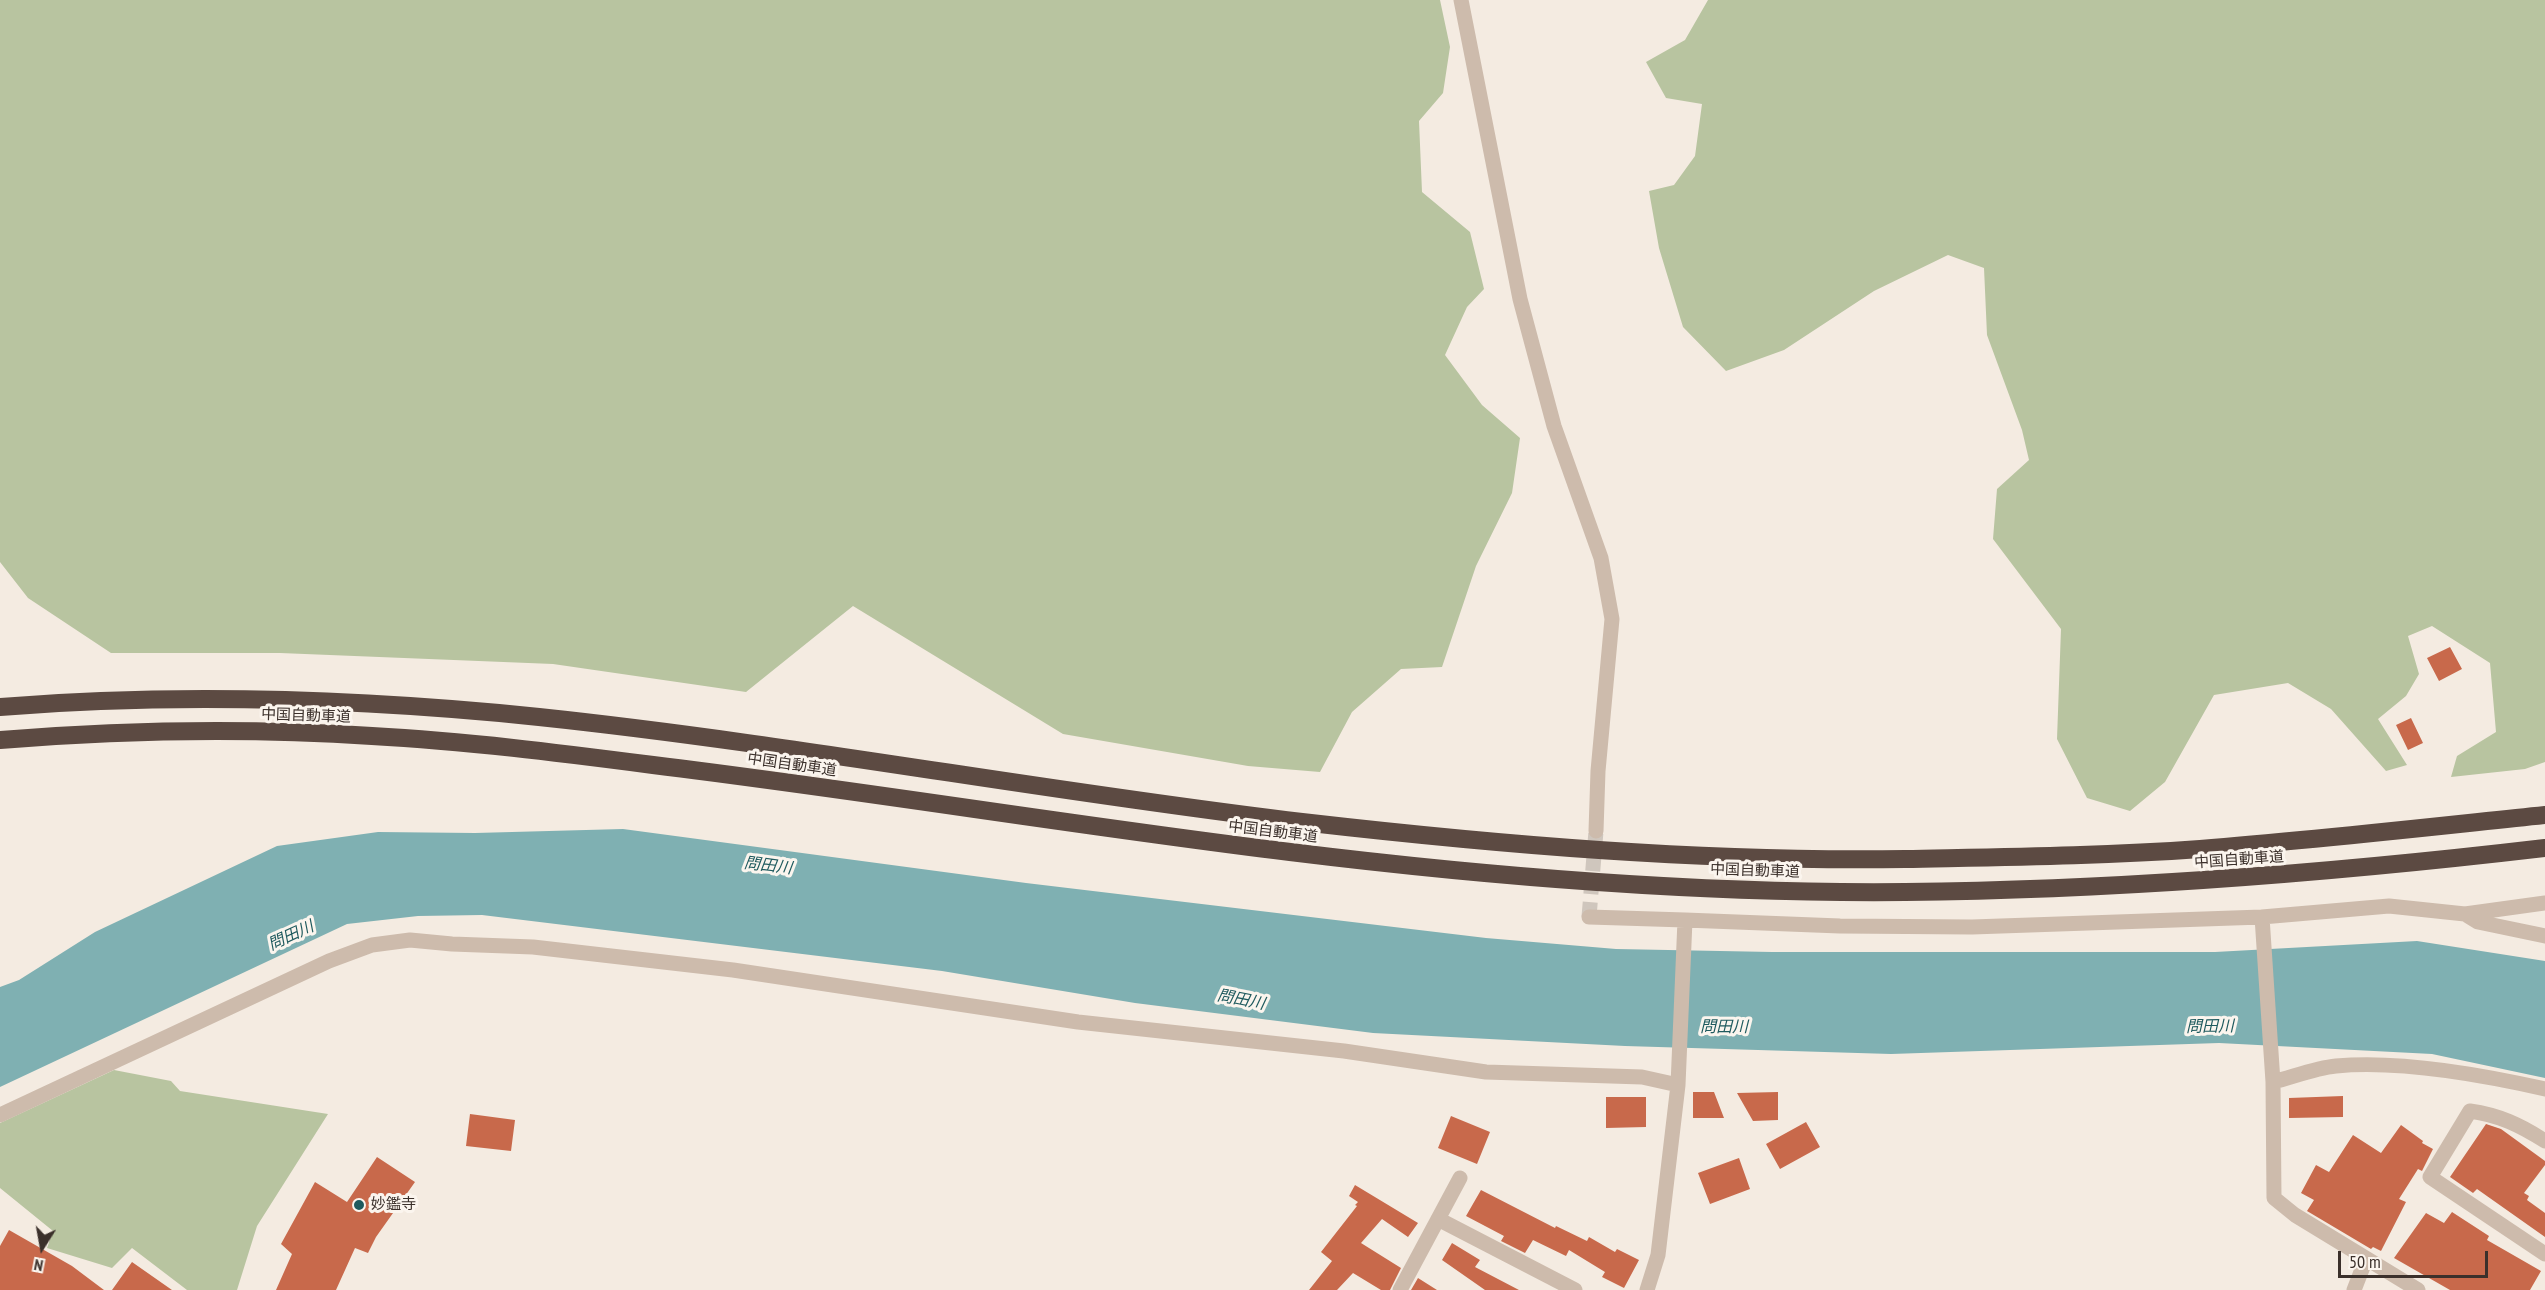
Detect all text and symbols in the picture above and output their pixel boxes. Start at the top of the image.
street label: 中国自動車道 [261,705,351,727]
street label: 中国自動車道 [746,750,838,780]
street label: 中国自動車道 [1227,818,1319,846]
street label: 中国自動車道 [2193,848,2285,872]
water label: 問田川 [743,854,793,878]
street label: 中国自動車道 [1710,860,1800,882]
water label: 問田川 [265,917,317,955]
water label: 問田川 [1216,986,1266,1014]
water label: 問田川 [1700,1017,1748,1037]
water label: 問田川 [2186,1017,2234,1037]
place label: 妙鑑寺 [371,1196,416,1214]
marker: 妙鑑寺 [352,1198,366,1212]
north arrow [12,1218,72,1278]
scale bar [2341,1239,2491,1277]
text: 50 m [2349,1250,2381,1273]
text: N [32,1255,45,1276]

